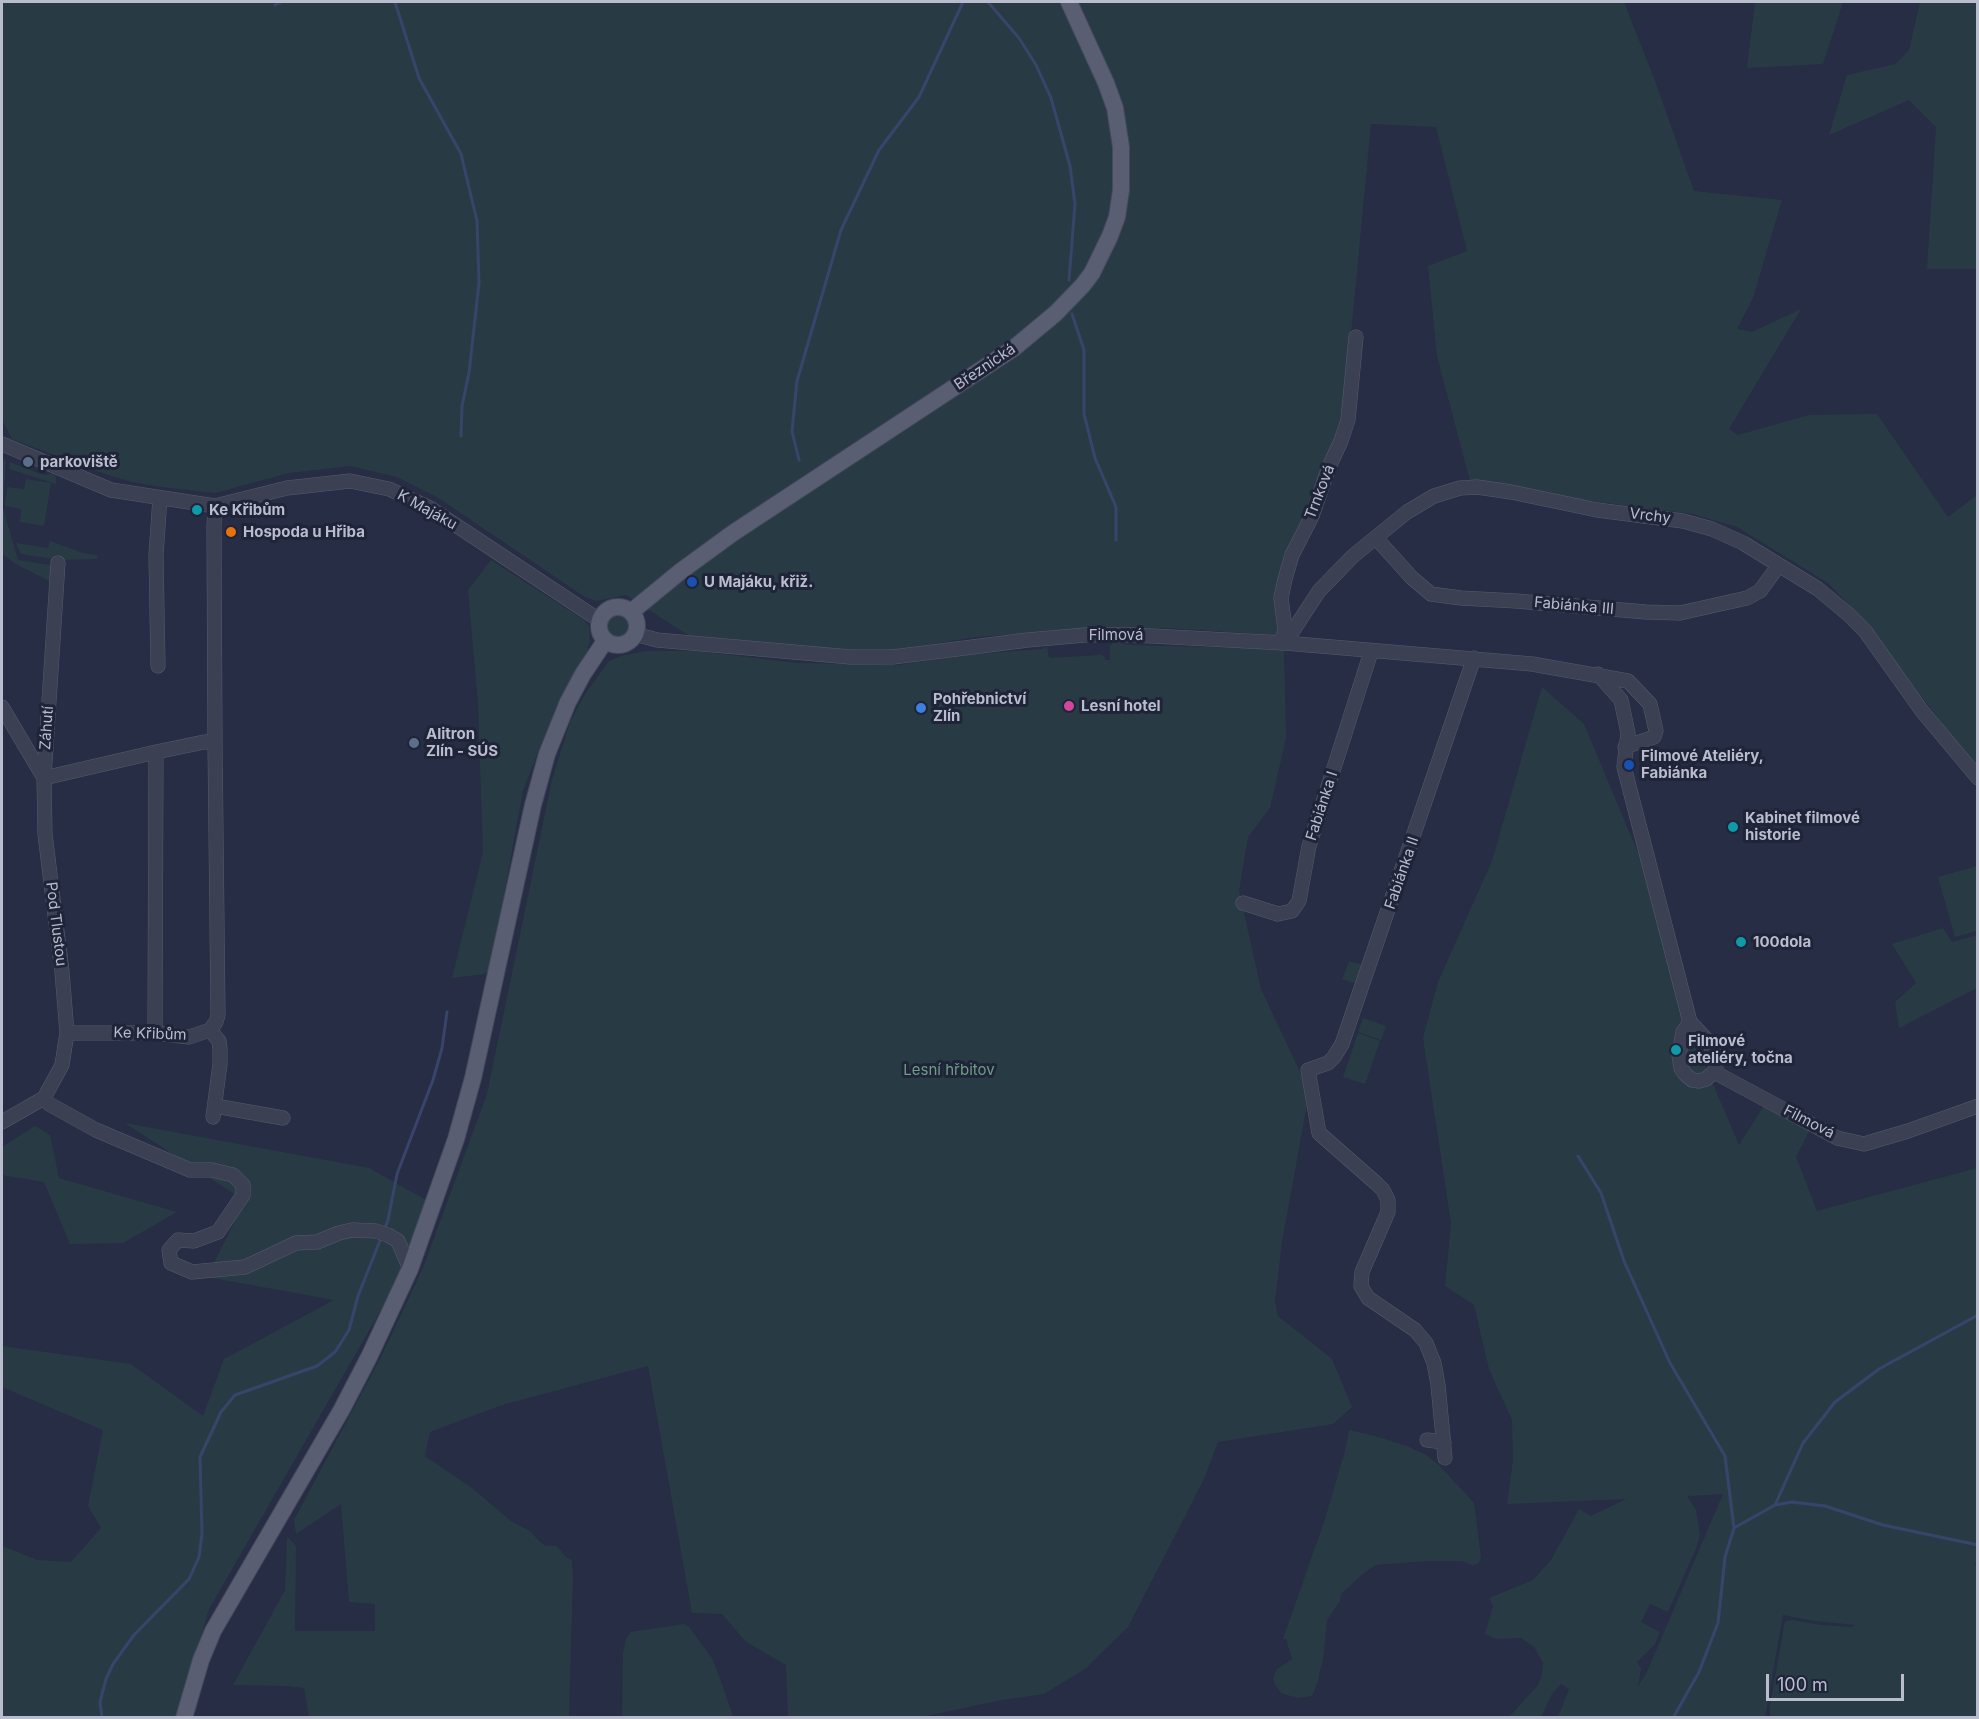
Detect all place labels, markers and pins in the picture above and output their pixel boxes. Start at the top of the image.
place label: parkoviště [40,453,118,471]
marker: parkoviště [21,455,35,469]
place label: Ke Křibům [209,501,285,519]
marker: Ke Křibům [190,503,204,517]
place label: Hospoda u Hřiba [243,523,365,541]
marker: Hospoda u Hřiba [224,525,238,539]
place label: U Majáku, křiž. [704,573,813,591]
marker: U Majáku, křiž. [685,575,699,589]
place label: Pohřebnictví Zlín [933,690,1026,725]
place label: Lesní hotel [1081,697,1161,715]
marker: Lesní hotel [1062,699,1076,713]
marker: Pohřebnictví Zlín [914,701,928,715]
place label: Alitron Zlín - SÚS [426,725,498,760]
marker: Alitron Zlín - SÚS [407,736,421,750]
place label: Filmové Ateliéry, Fabiánka [1641,747,1764,782]
marker: Filmové Ateliéry, Fabiánka [1622,758,1636,772]
place label: Kabinet filmové historie [1745,809,1860,844]
marker: Kabinet filmové historie [1726,820,1740,834]
place label: 100dola [1753,933,1811,951]
marker: 100dola [1734,935,1748,949]
place label: Filmové ateliéry, točna [1688,1032,1793,1067]
marker: Filmové ateliéry, točna [1669,1043,1683,1057]

